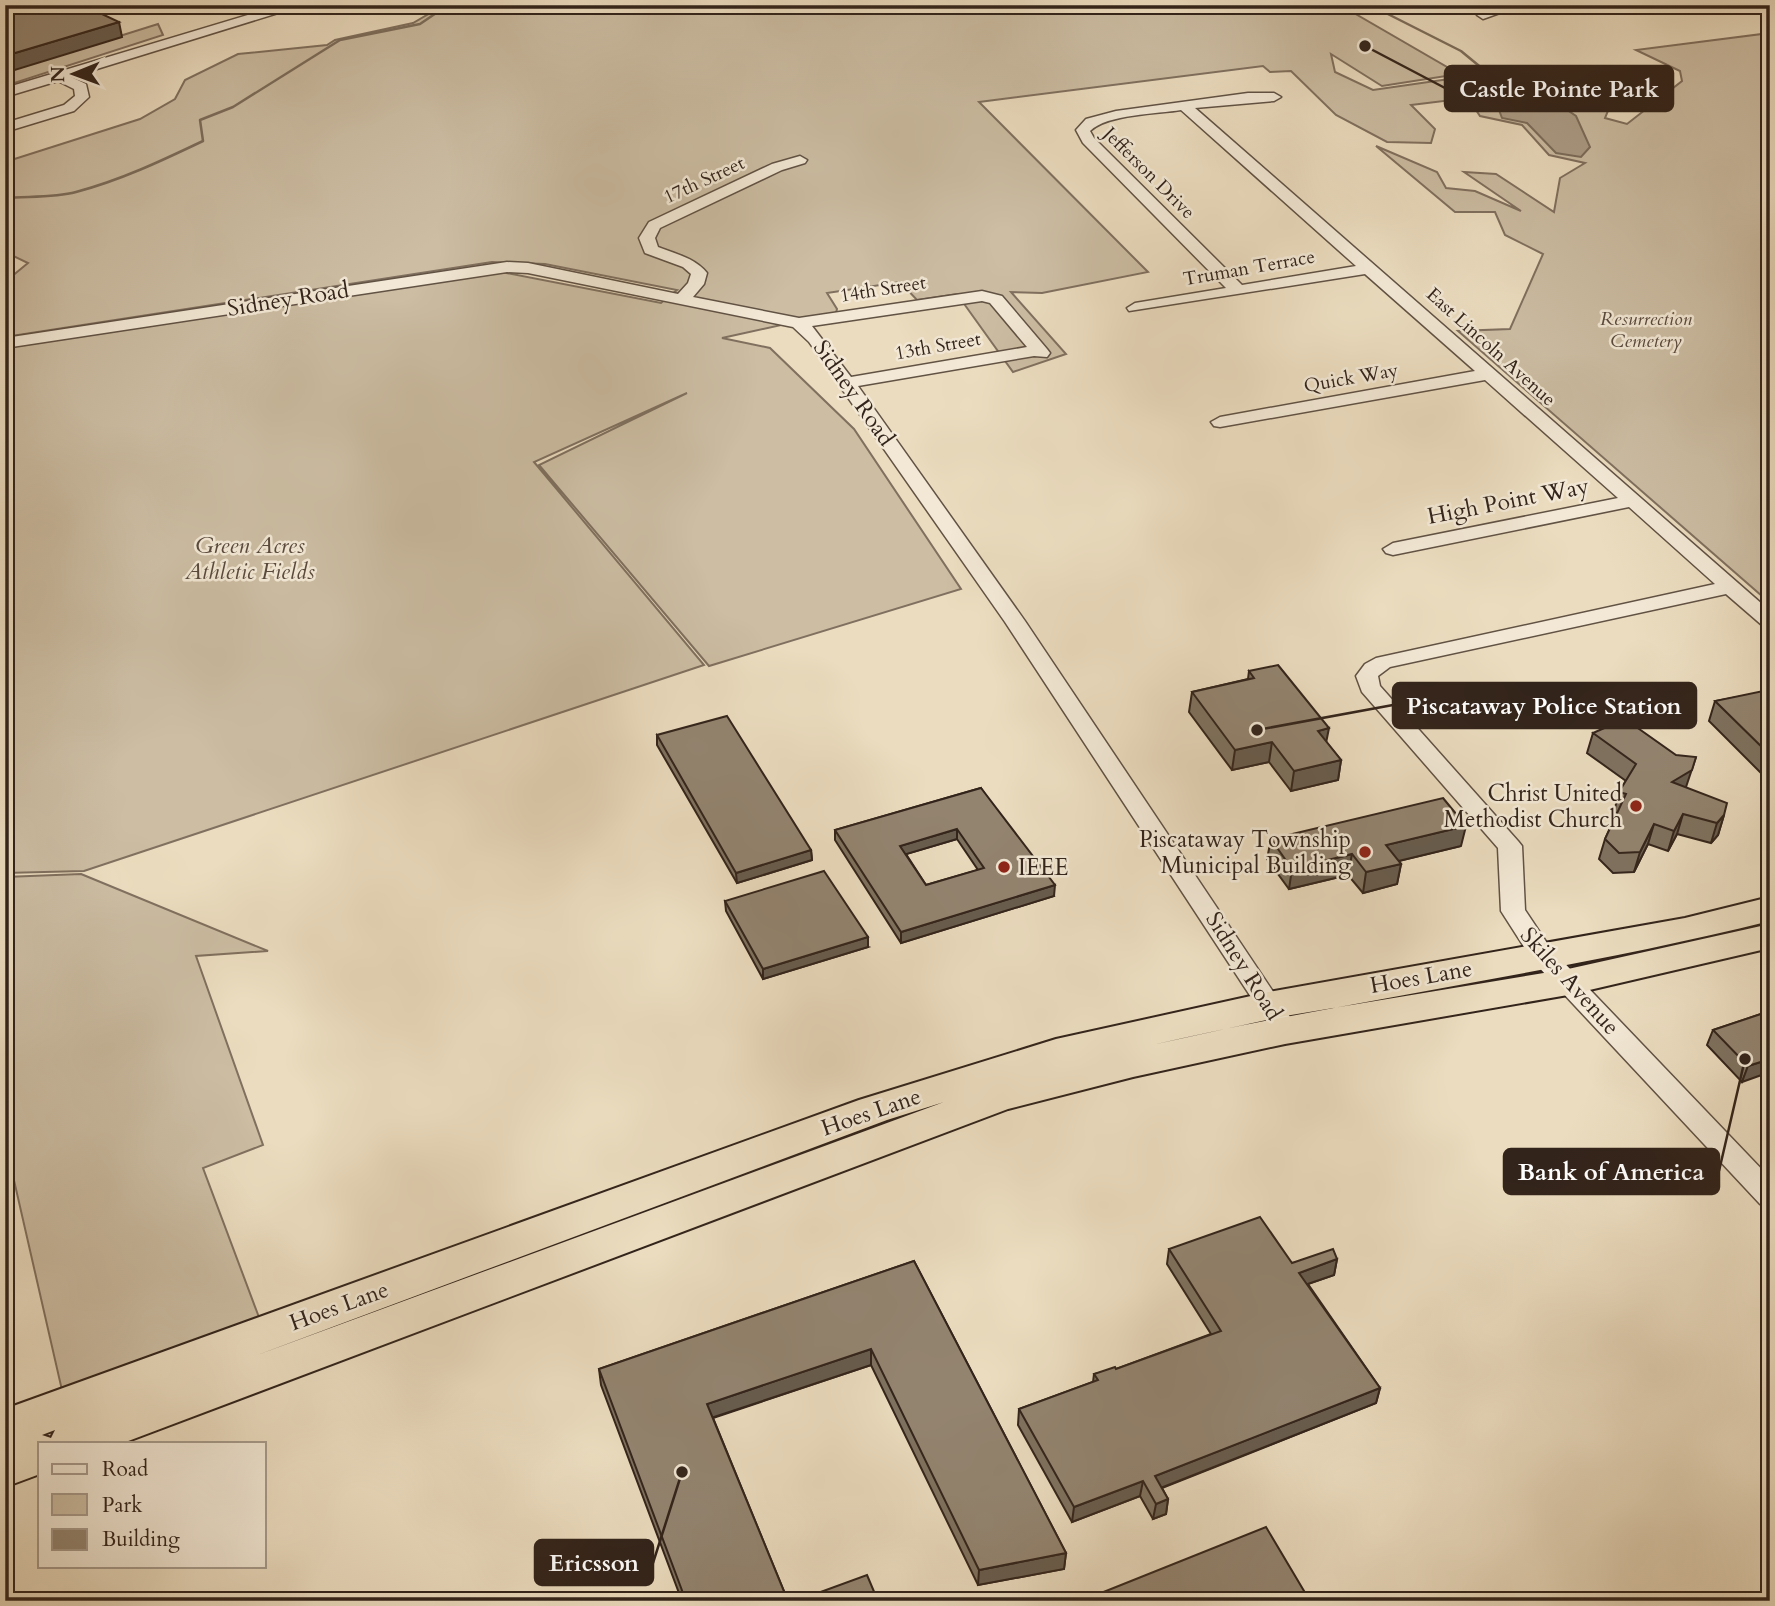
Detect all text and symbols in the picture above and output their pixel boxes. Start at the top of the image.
north arrow [38,38,108,108]
text: N [45,65,71,83]
callout: Castle Pointe Park [1445,66,1673,111]
text: Castle Pointe Park [1459,73,1659,106]
street label: Jefferson Drive [1095,119,1201,225]
street label: 17th Street [659,150,749,210]
street label: Truman Terrace [1181,244,1317,292]
street label: 14th Street [838,269,928,309]
street label: Sidney Road [225,274,352,324]
street label: East Lincoln Avenue [1420,282,1562,412]
park label: Resurrection Cemetery [1600,306,1693,354]
street label: 13th Street [893,326,983,366]
street label: Sidney Road [806,334,902,453]
street label: Quick Way [1302,357,1400,399]
street label: High Point Way [1425,470,1591,532]
park label: Green Acres Athletic Fields [184,530,315,587]
callout: Piscataway Police Station [1393,683,1696,728]
text: Piscataway Police Station [1406,690,1682,723]
place label: Christ United Methodist Church [1443,778,1623,835]
marker: Christ United Methodist Church [1628,798,1644,814]
place label: Piscataway Township Municipal Building [1139,824,1351,881]
marker: Piscataway Township Municipal Building [1357,844,1373,860]
place label: IEEE [1018,852,1068,883]
marker: IEEE [996,859,1012,875]
street label: Sidney Road [1198,906,1290,1027]
street label: Skiles Avenue [1513,920,1627,1042]
street label: Hoes Lane [1367,953,1475,1001]
street label: Hoes Lane [817,1081,925,1143]
callout: Bank of America [1504,1149,1719,1194]
text: Bank of America [1518,1156,1704,1189]
street label: Hoes Lane [285,1274,393,1338]
legend [38,1442,266,1568]
text: Road [102,1455,148,1484]
text: Park [102,1491,143,1520]
text: Building [102,1525,180,1554]
callout: Ericsson [535,1540,653,1585]
text: Ericsson [549,1547,640,1580]

